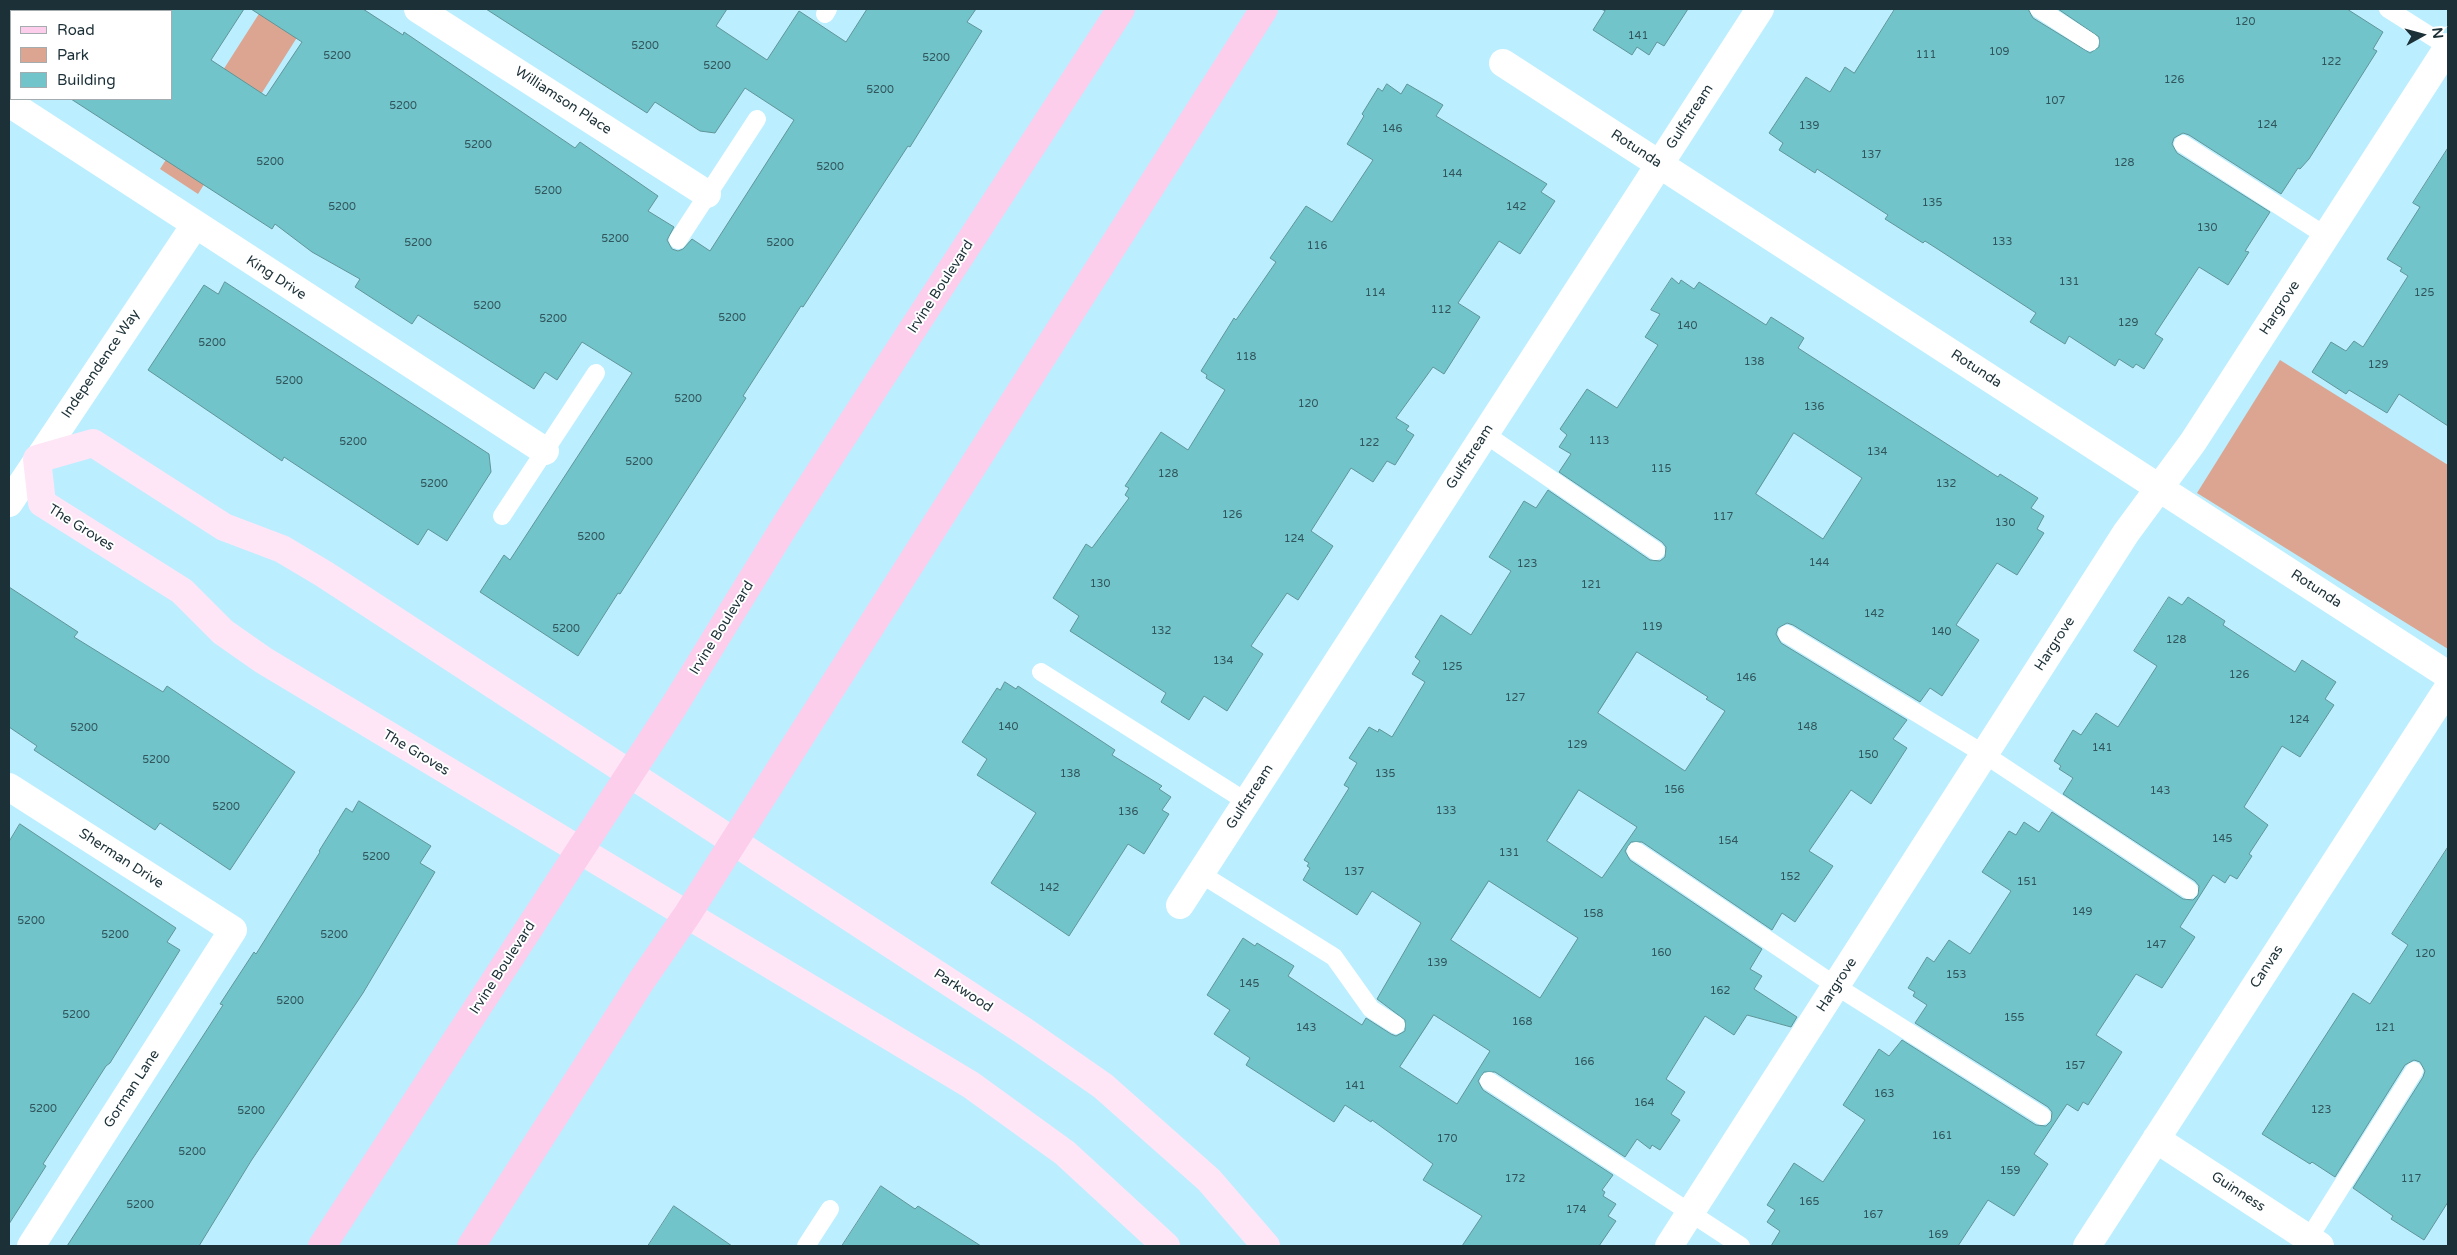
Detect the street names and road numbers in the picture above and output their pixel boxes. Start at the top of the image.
street label: Williamson Place [511,63,615,139]
street label: Gulfstream [1663,81,1717,153]
street label: Rotunda [1607,126,1665,172]
street label: Irvine Boulevard [905,237,977,337]
street label: King Drive [243,252,309,304]
street label: Hargrove [2256,278,2304,338]
street label: Independence Way [58,306,144,422]
street label: Rotunda [1947,346,2005,392]
street label: Gulfstream [1443,421,1497,493]
street label: The Groves [45,501,117,555]
street label: Rotunda [2287,566,2345,612]
street label: Irvine Boulevard [686,578,758,678]
street label: Hargrove [2031,614,2079,674]
street label: The Groves [380,727,452,779]
street label: Gulfstream [1223,761,1277,833]
street label: Sherman Drive [75,825,167,893]
street label: Irvine Boulevard [467,918,539,1018]
street label: Canvas [2247,942,2287,992]
street label: Hargrove [1813,955,1861,1015]
street label: Parkwood [930,966,996,1016]
street label: Gorman Lane [101,1047,163,1131]
street label: Guinness [2208,1168,2268,1216]

